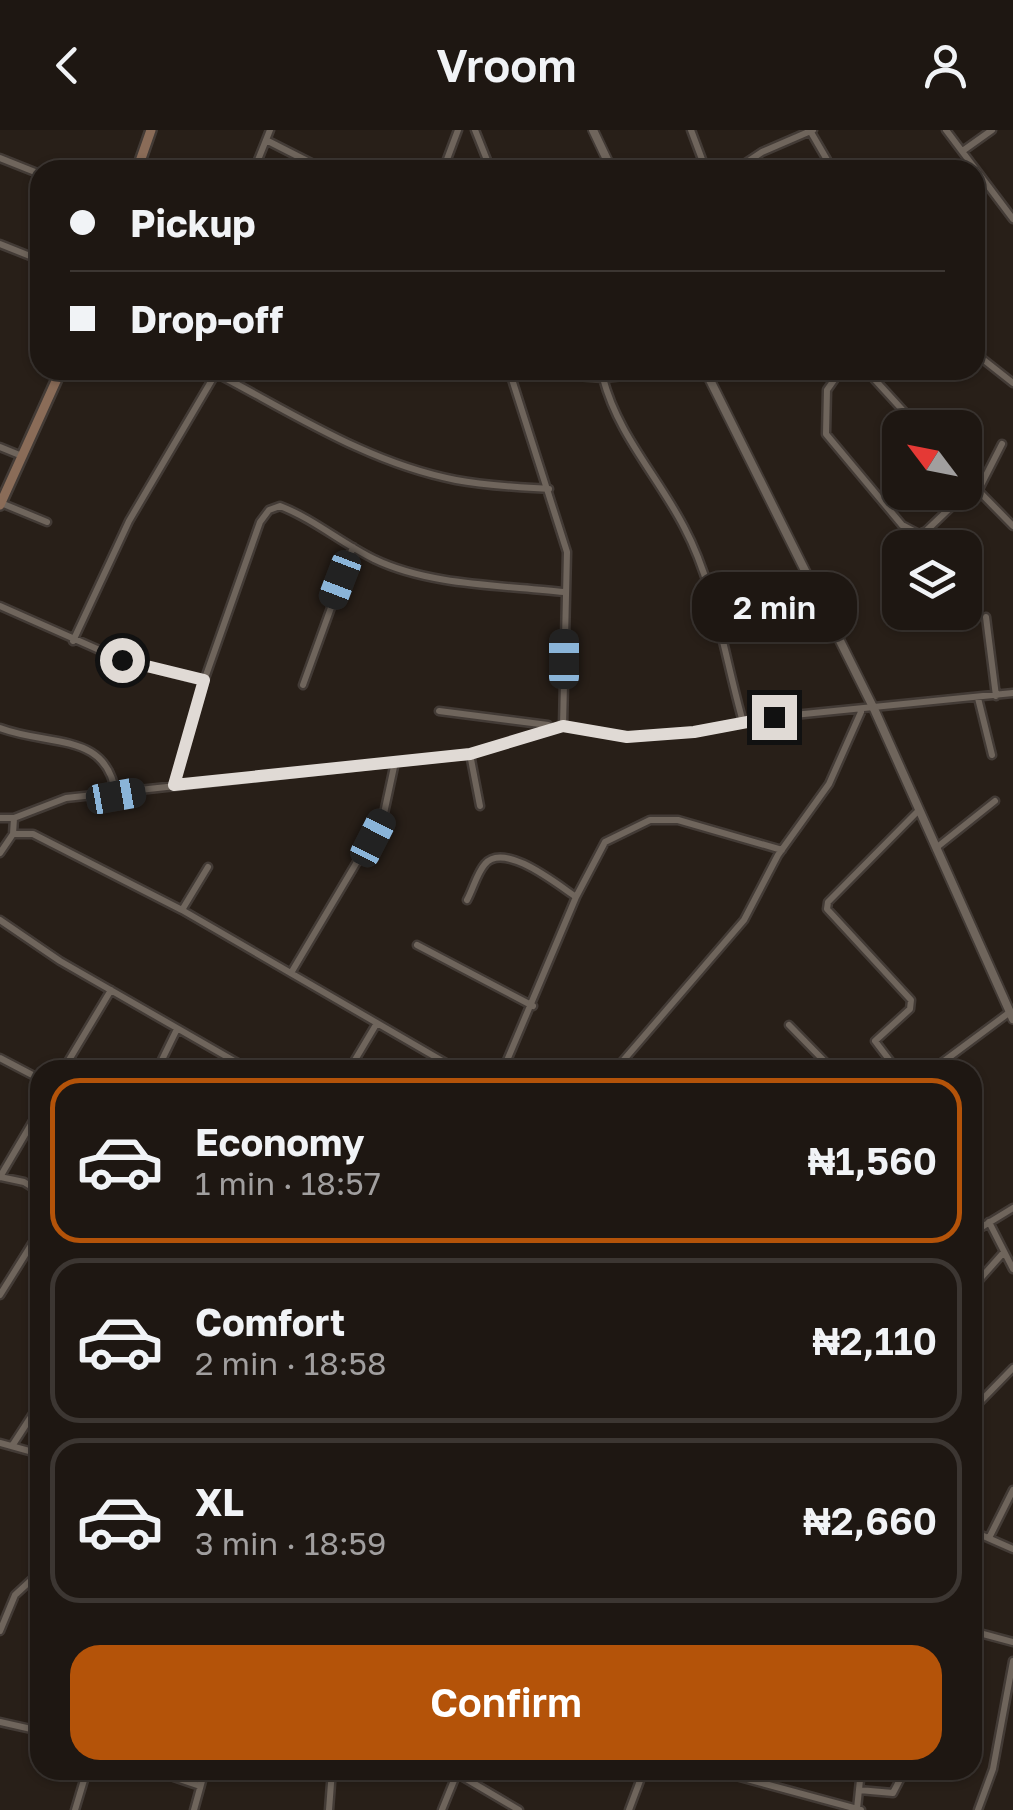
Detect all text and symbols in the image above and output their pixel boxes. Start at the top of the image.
icon: back [40,38,95,93]
text: Vroom [436,38,577,92]
icon: person [918,38,973,93]
text: Pickup [130,200,256,245]
text: Drop-off [130,296,283,341]
north arrow [882,410,982,510]
map controls [882,410,982,630]
button: layers [882,530,982,630]
car [315,547,365,613]
callout: 2 min [692,572,856,642]
text: 2 min [733,588,816,626]
car [549,629,579,689]
route start [100,638,145,683]
route end [752,695,797,740]
car [84,776,148,816]
car [346,804,400,872]
icon: car [75,1116,165,1206]
text: Economy [195,1119,364,1164]
text: ₦1,560 [808,1138,937,1183]
text: 1 min · 18:57 [195,1164,381,1202]
icon: car [75,1296,165,1386]
text: Comfort [195,1299,345,1344]
text: ₦2,110 [812,1318,937,1363]
text: 2 min · 18:58 [195,1344,386,1382]
icon: car [75,1476,165,1566]
text: XL [195,1479,244,1524]
text: ₦2,660 [803,1498,937,1543]
text: 3 min · 18:59 [195,1524,386,1562]
button: Confirm [70,1645,942,1760]

